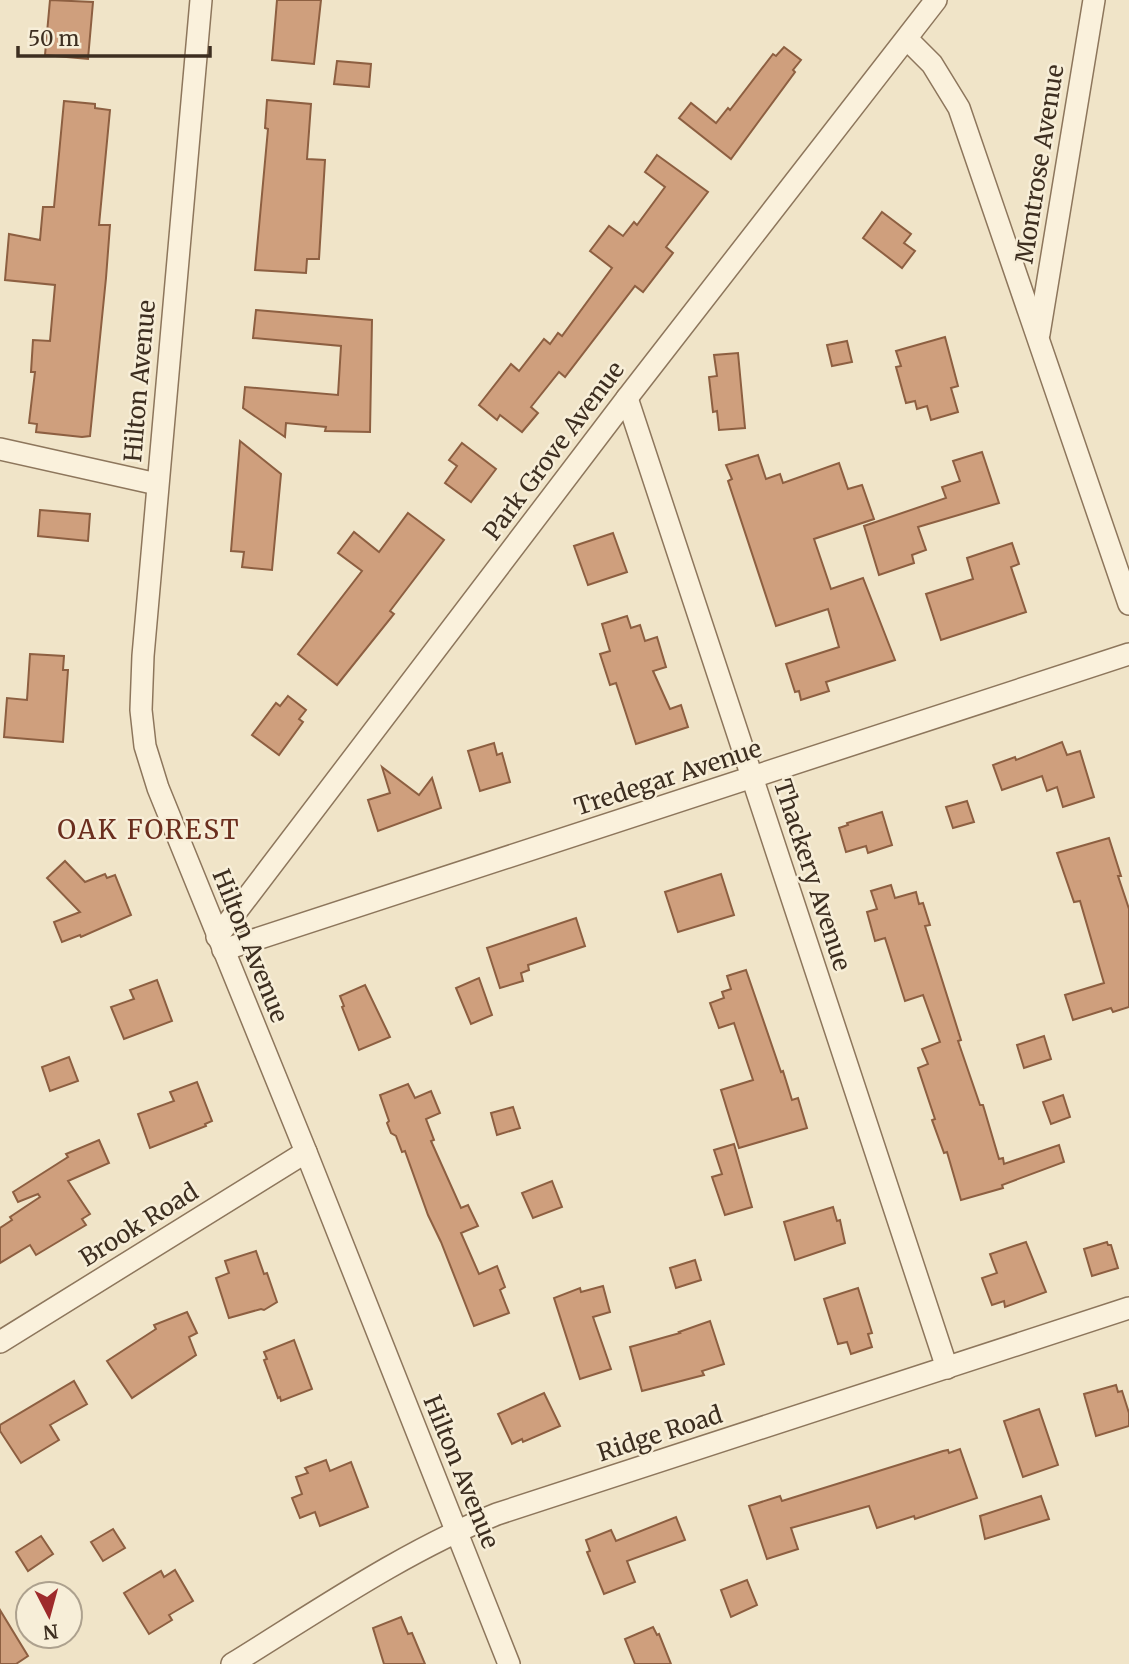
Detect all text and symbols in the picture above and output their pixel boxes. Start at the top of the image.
scale bar [18,14,210,58]
text: 50 m [28,25,79,52]
street label: Montrose Avenue [1008,62,1071,266]
street label: Hilton Avenue [117,299,162,463]
street label: Park Grove Avenue [476,355,631,546]
street label: Tredegar Avenue [570,733,765,822]
street label: Thackery Avenue [767,775,858,975]
district label: OAK FOREST [57,813,241,846]
street label: Hilton Avenue [206,865,295,1027]
street label: Brook Road [74,1176,204,1273]
street label: Hilton Avenue [417,1391,506,1553]
street label: Ridge Road [593,1399,726,1468]
north arrow [14,1580,84,1650]
text: N [42,1619,59,1645]

